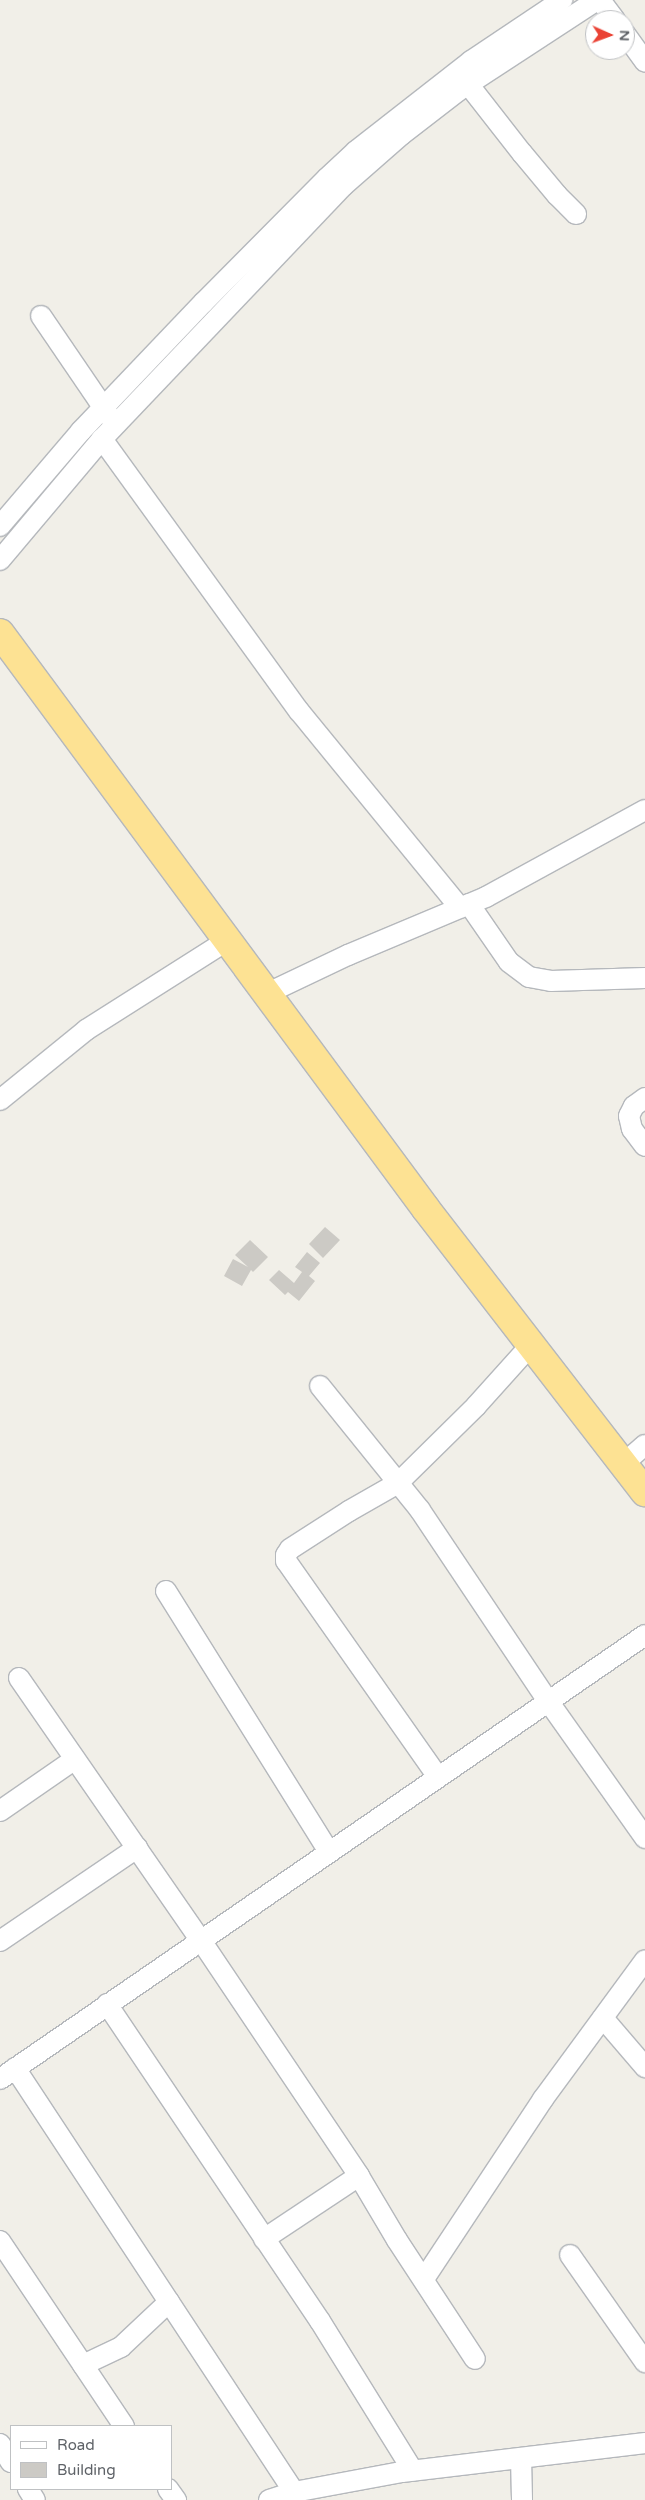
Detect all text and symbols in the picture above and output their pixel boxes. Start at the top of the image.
north arrow [585,10,635,60]
text: N [616,30,633,41]
legend [10,2425,172,2490]
text: Road [57,2436,95,2454]
text: Building [57,2461,116,2479]

